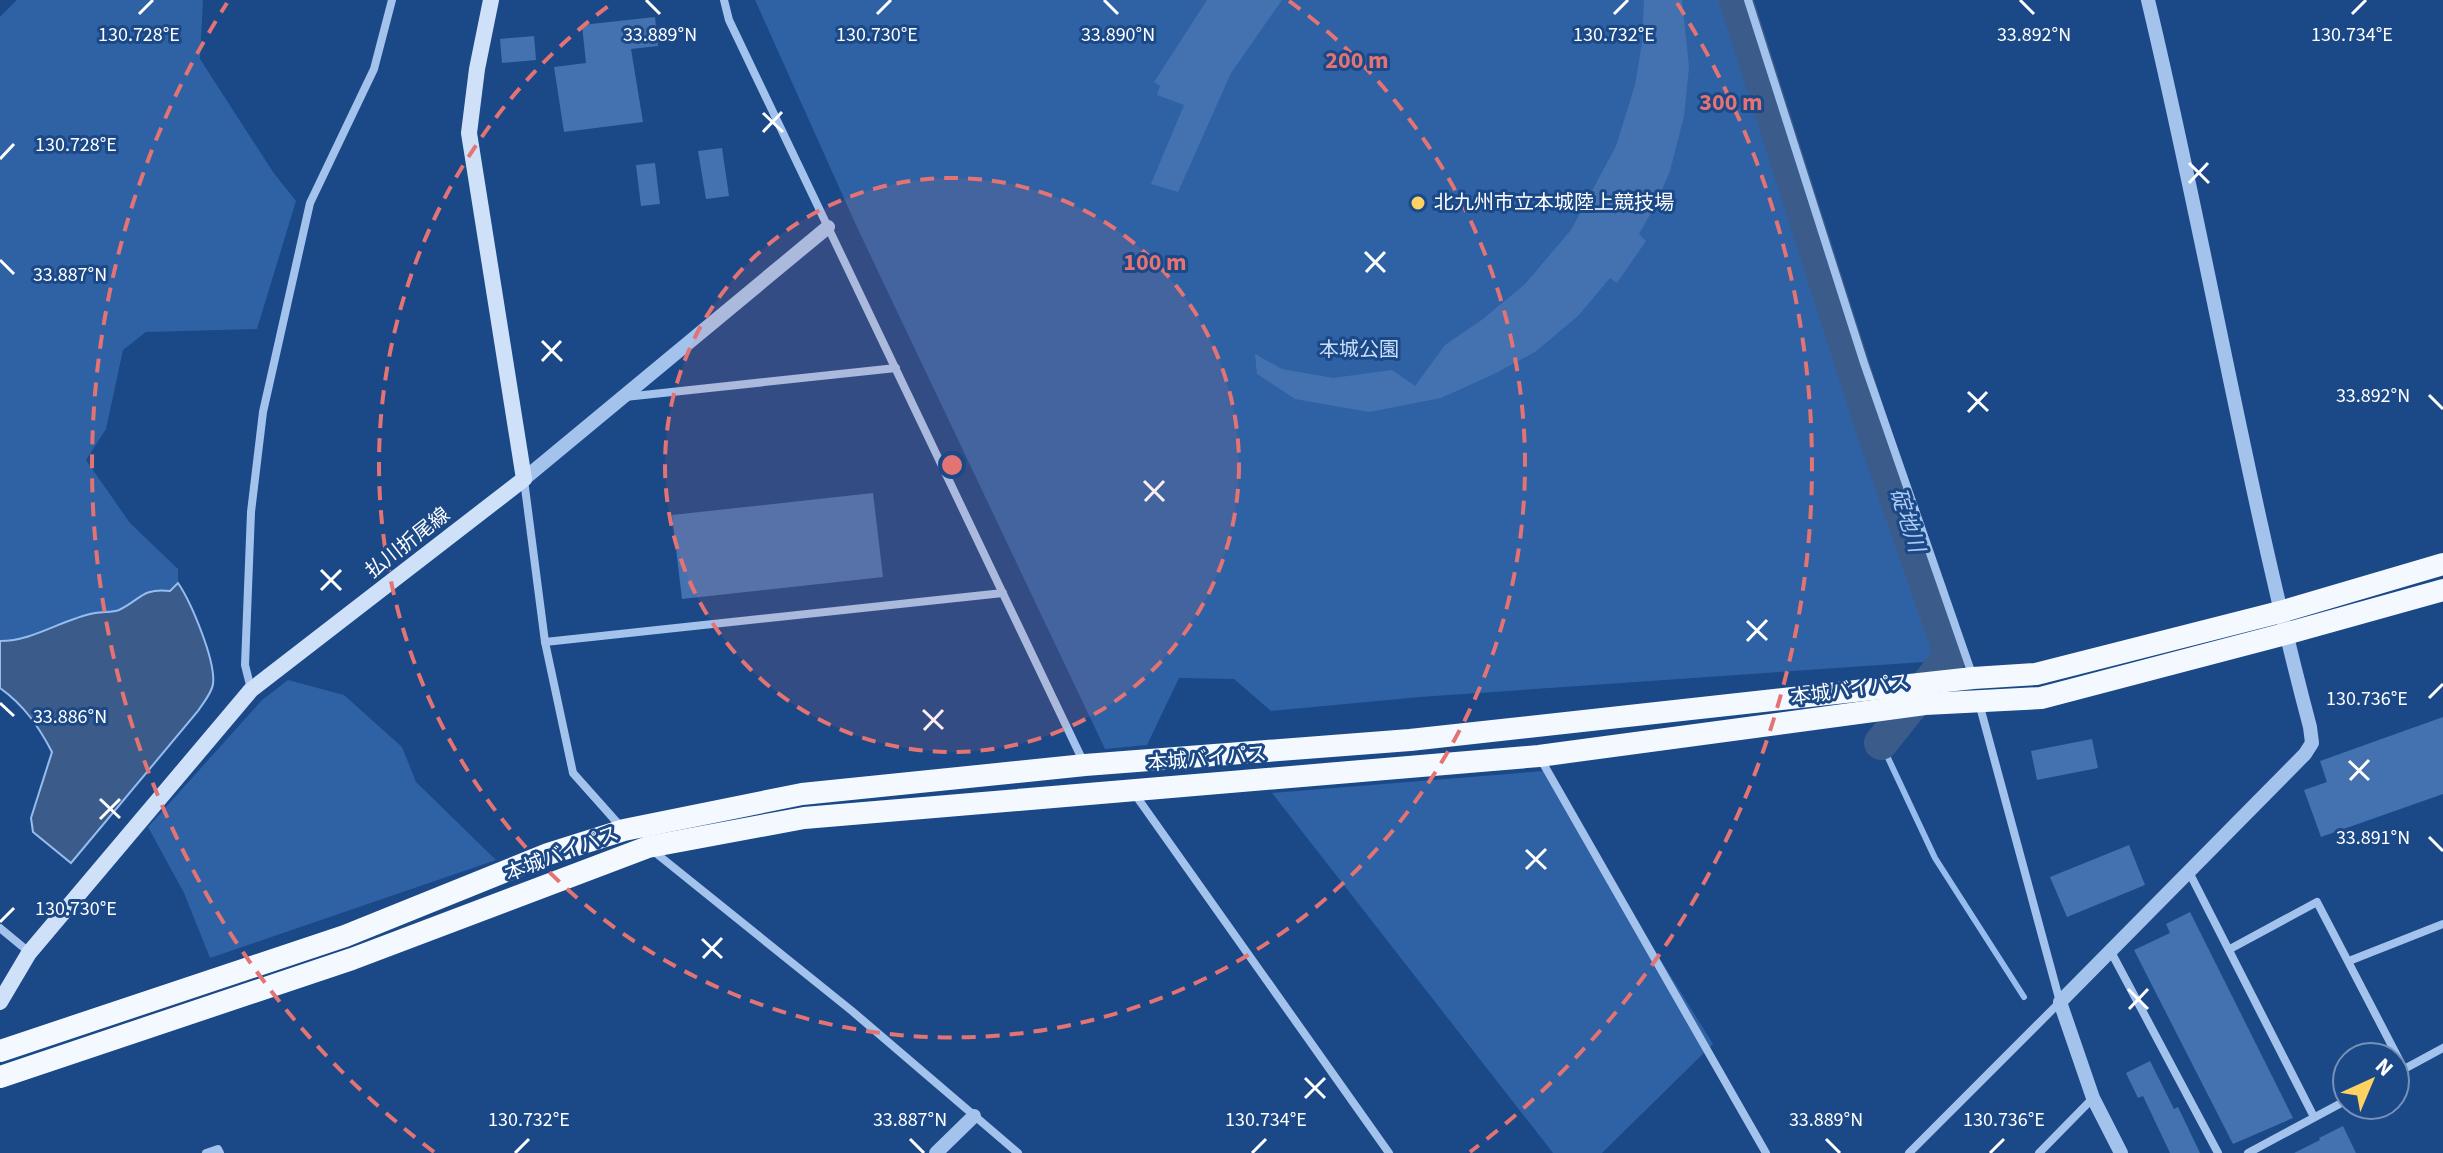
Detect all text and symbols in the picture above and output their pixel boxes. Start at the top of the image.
text: 130.728°E [98,21,180,49]
text: 33.889°N [623,21,697,49]
text: 130.730°E [836,21,918,49]
text: 33.890°N [1081,21,1155,49]
text: 130.732°E [1573,21,1655,49]
text: 33.892°N [1997,21,2071,49]
text: 130.734°E [2311,21,2393,49]
text: 200 m [1325,43,1389,78]
text: 300 m [1699,85,1763,120]
text: 130.728°E [35,131,117,159]
place label: 北九州市立本城陸上競技場 [1434,189,1674,217]
marker: 北九州市立本城陸上競技場 [1409,194,1427,212]
text: 100 m [1123,245,1187,280]
text: 33.887°N [33,261,107,289]
park label: 本城公園 [1319,336,1399,364]
text: 33.892°N [2336,382,2410,410]
centre of rings [938,451,966,479]
water label: 碇地川 [1882,484,1933,558]
street label: 払川折尾線 [360,501,456,585]
street label: 本城バイパス [1789,668,1911,712]
text: 130.736°E [2326,685,2408,713]
text: 33.886°N [33,703,107,731]
street label: 本城バイパス [1146,740,1268,778]
street label: 本城バイパス [501,819,623,889]
text: 33.891°N [2336,824,2410,852]
text: 130.730°E [35,895,117,923]
north arrow [2331,1041,2411,1121]
text: N [2368,1051,2401,1084]
text: 130.732°E [488,1106,570,1134]
text: 33.887°N [873,1106,947,1134]
text: 130.734°E [1225,1106,1307,1134]
text: 33.889°N [1789,1106,1863,1134]
text: 130.736°E [1963,1106,2045,1134]

